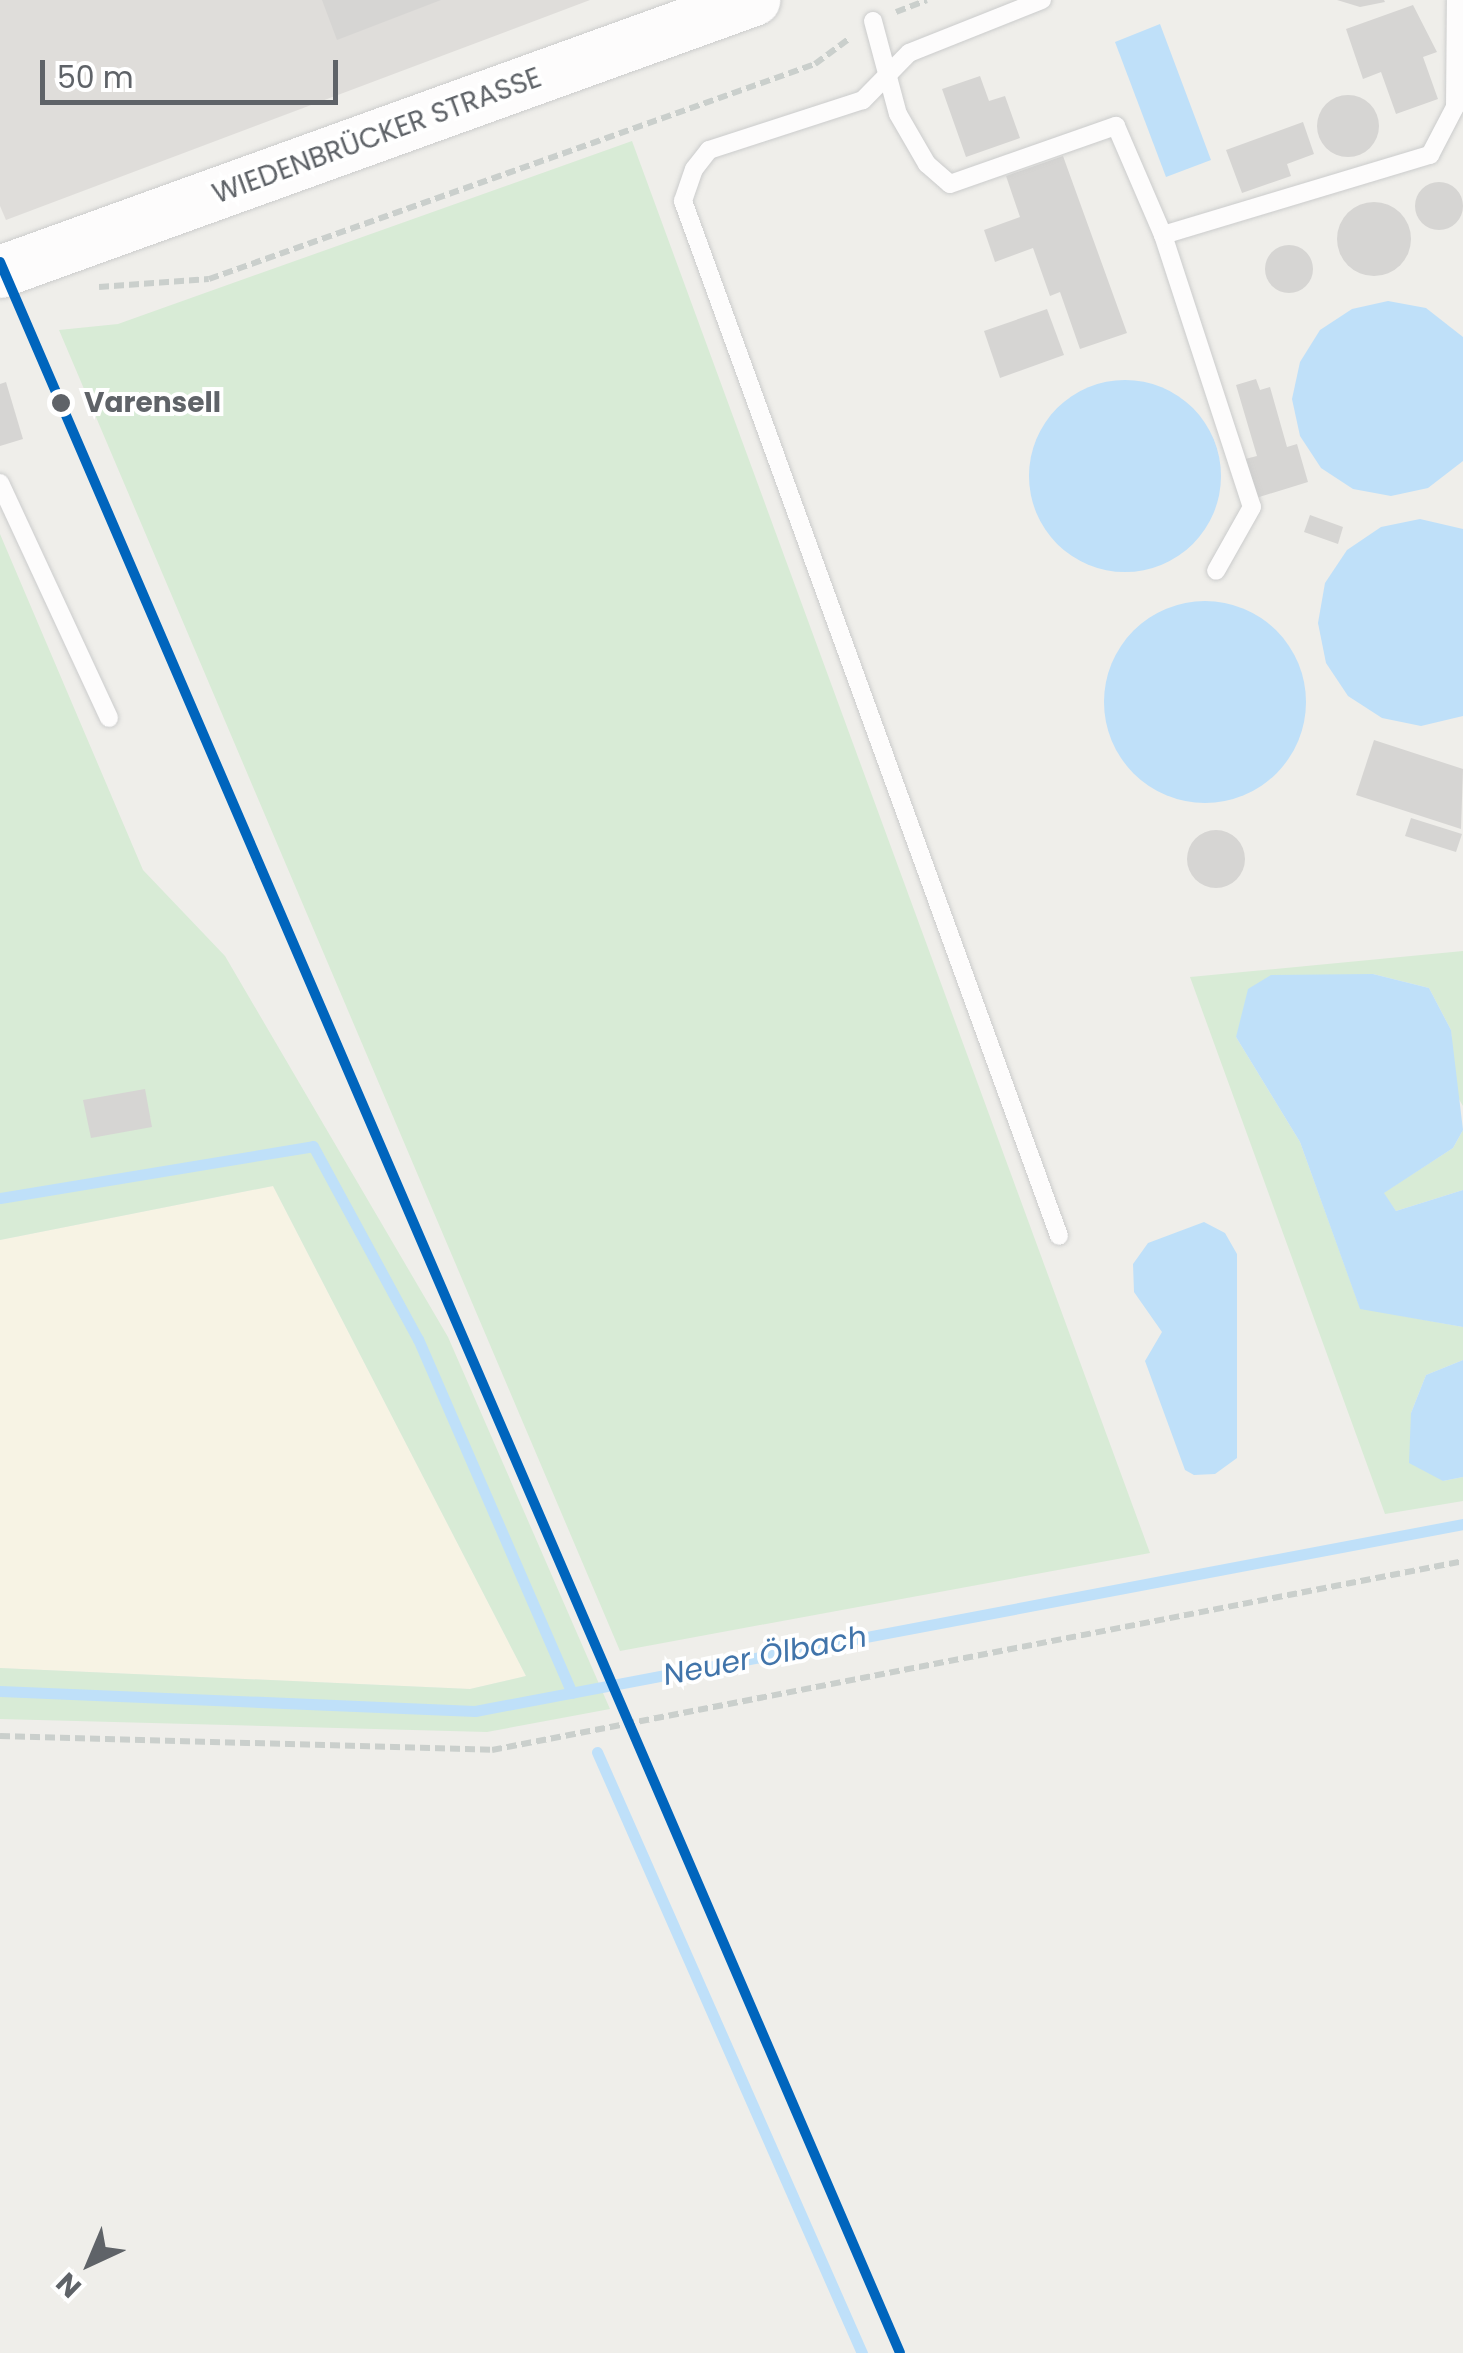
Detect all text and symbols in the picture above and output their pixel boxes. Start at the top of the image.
scale bar [45,40,342,102]
text: 50 m [57,56,134,99]
street label: WIEDENBRÜCKER STRASSE [208,61,546,211]
place label: Varensell [84,386,221,420]
marker: Varensell [48,390,74,416]
water label: Neuer Ölbach [660,1619,870,1693]
north arrow [40,2213,140,2313]
text: N [48,2264,90,2306]

